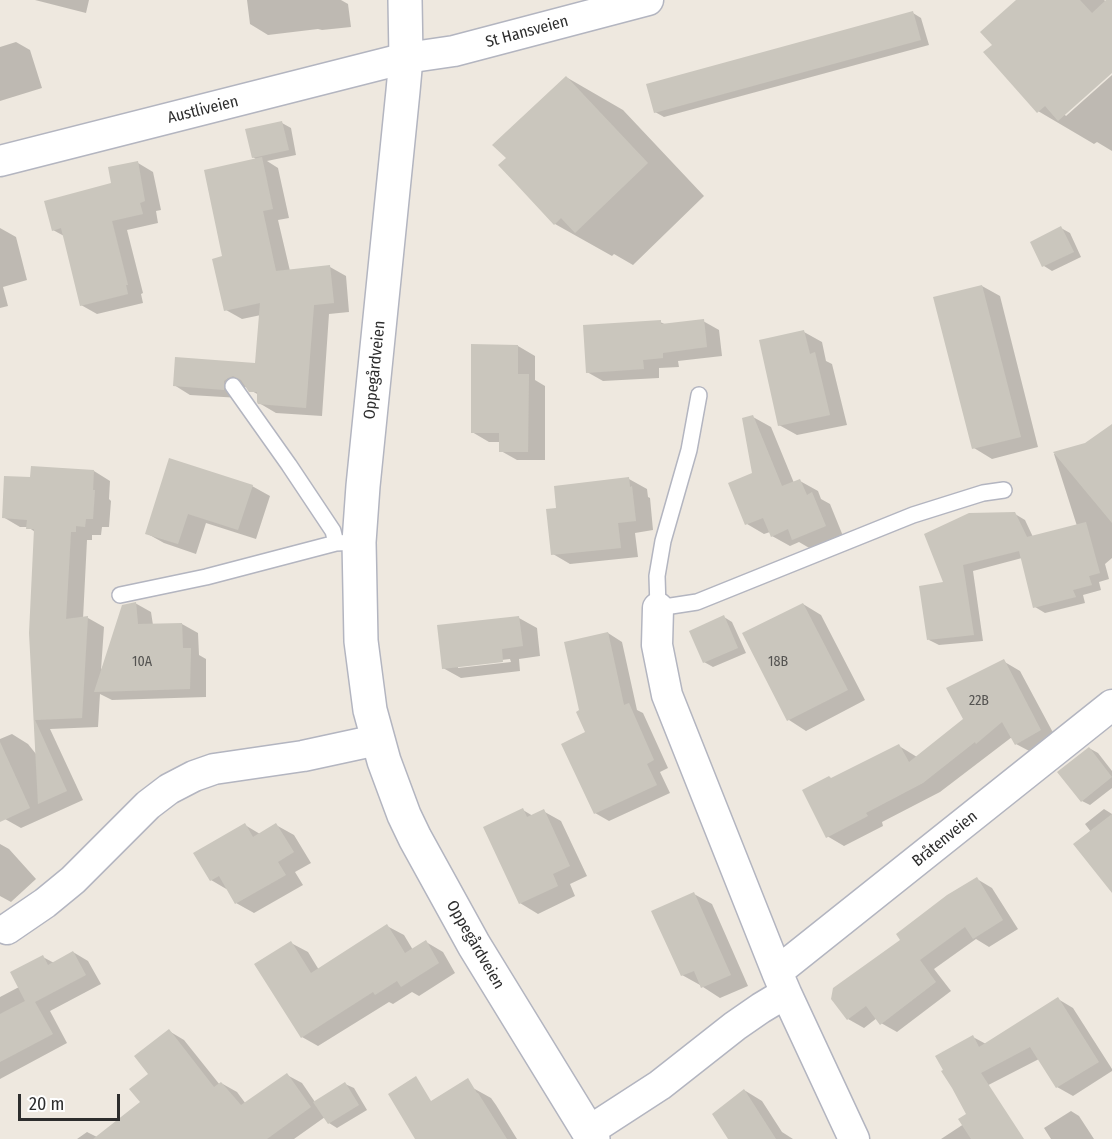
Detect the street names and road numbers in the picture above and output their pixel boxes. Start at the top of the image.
street label: St Hansveien [484,12,570,52]
street label: Austliveien [166,92,240,128]
street label: Oppegårdveien [360,320,390,420]
street label: Bråtenveien [909,807,981,871]
street label: Oppegårdveien [442,897,508,993]

